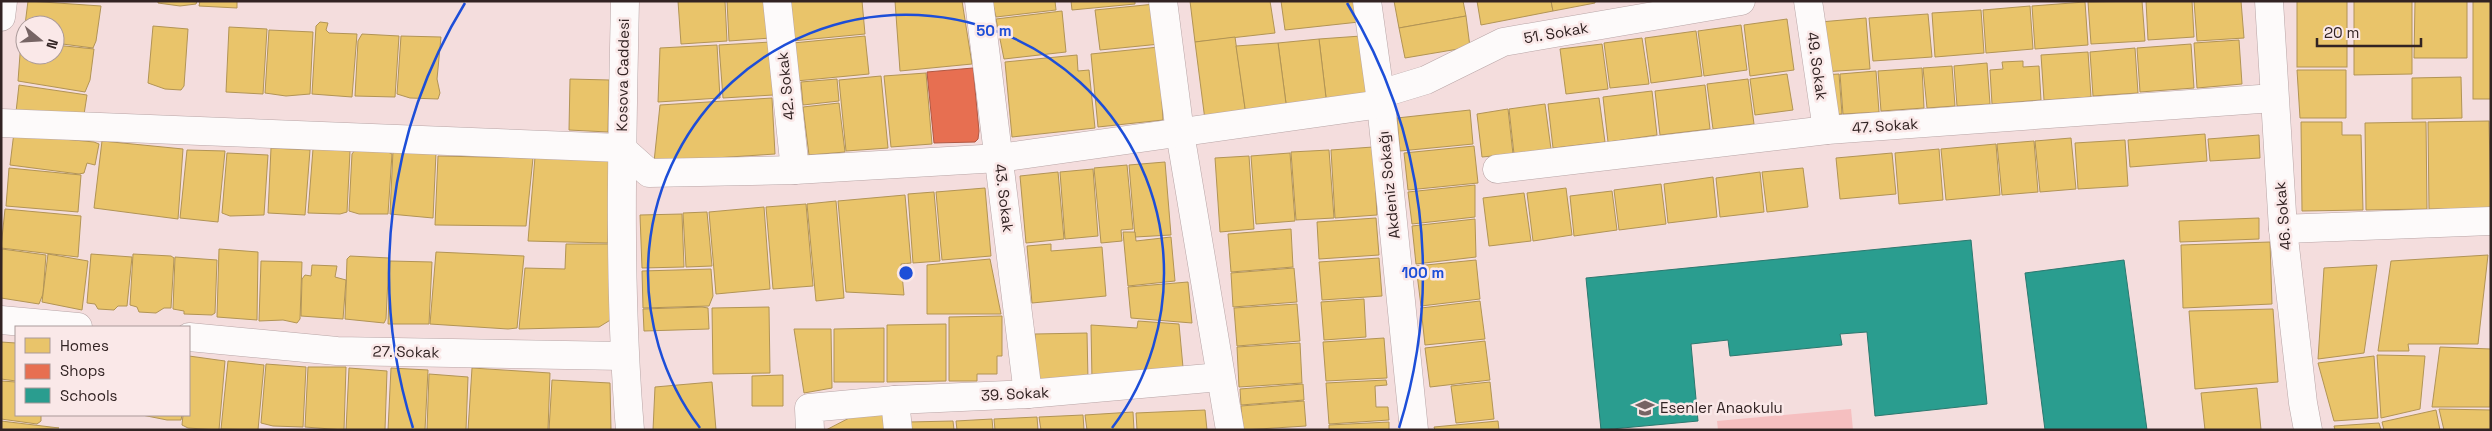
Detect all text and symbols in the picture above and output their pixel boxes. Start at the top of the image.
north arrow [15,15,65,65]
scale bar [2317,15,2421,47]
street label: 51. Sokak [1522,17,1590,48]
street label: Kosova Caddesi [612,18,633,132]
text: 50 m [976,21,1012,40]
text: 20 m [2324,23,2359,42]
street label: 49. Sokak [1803,31,1832,101]
text: N [42,37,62,51]
street label: 42. Sokak [772,51,799,121]
street label: 47. Sokak [1851,114,1919,137]
street label: Akdeniz Sokağı [1373,130,1404,240]
street label: 43. Sokak [991,163,1018,233]
street label: 46. Sokak [2270,181,2295,251]
text: 100 m [1402,263,1444,282]
centre of rings [897,264,915,282]
legend [15,326,190,416]
text: Homes [60,336,109,355]
street label: 27. Sokak [373,341,439,362]
text: Shops [60,361,105,380]
street label: 39. Sokak [980,382,1050,405]
text: Schools [60,386,118,405]
school or university icon: Esenler Anaokulu [1634,397,1656,419]
place label: Esenler Anaokulu [1660,398,1783,417]

